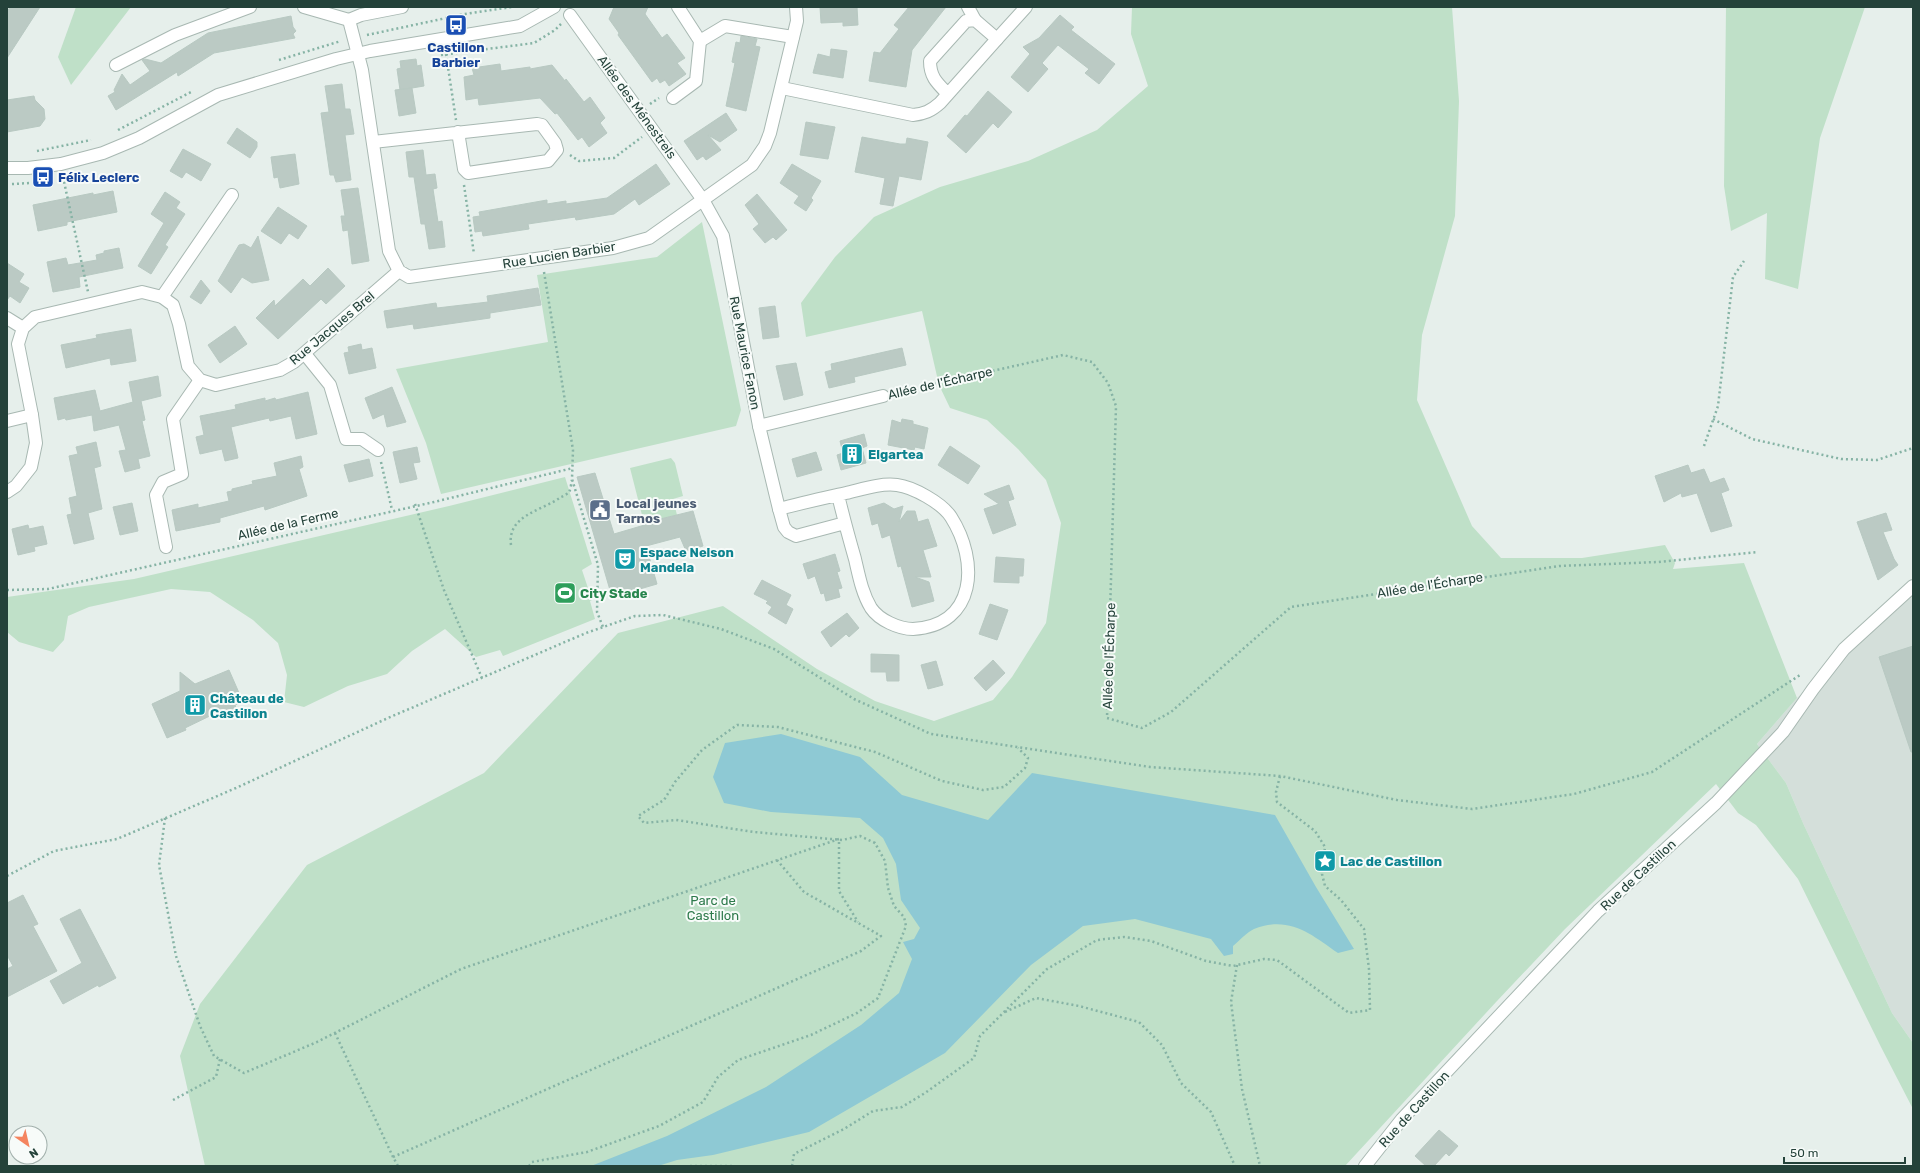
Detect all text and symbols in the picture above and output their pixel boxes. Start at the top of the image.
bus stop icon: Castillon Barbier [443,12,469,38]
place label: Castillon Barbier [427,40,485,70]
street label: Allée des Ménestrels [595,52,680,162]
bus stop icon: Félix Leclerc [30,164,56,190]
place label: Félix Leclerc [58,170,140,185]
street label: Rue Lucien Barbier [501,239,617,271]
street label: Rue Jacques Brel [287,288,377,368]
street label: Rue Maurice Fanon [727,295,763,411]
street label: Allée de l'Écharpe [886,364,994,402]
building icon: Elgartea [839,441,865,467]
place label: Elgartea [868,447,923,462]
place label: Local jeunes Tarnos [616,496,697,526]
public building icon: Local jeunes Tarnos [587,497,613,523]
street label: Allée de la Ferme [236,505,340,543]
place label: Espace Nelson Mandela [640,545,734,575]
theatre icon: Espace Nelson Mandela [612,546,638,572]
street label: Allée de l'Écharpe [1376,569,1484,601]
sports icon: City Stade [552,580,578,606]
place label: City Stade [580,586,648,601]
street label: Allée de l'Écharpe [1100,602,1118,710]
place label: Château de Castillon [210,691,284,721]
building icon: Château de Castillon [182,692,208,718]
street label: Rue de Castillon [1597,836,1679,914]
place icon: Lac de Castillon [1312,848,1338,874]
place label: Lac de Castillon [1340,854,1442,869]
park label: Parc de Castillon [687,893,739,923]
street label: Rue de Castillon [1376,1068,1452,1150]
north arrow [8,1125,48,1165]
scale bar [1784,1139,1905,1165]
text: N [26,1145,40,1161]
text: 50 m [1790,1146,1818,1160]

